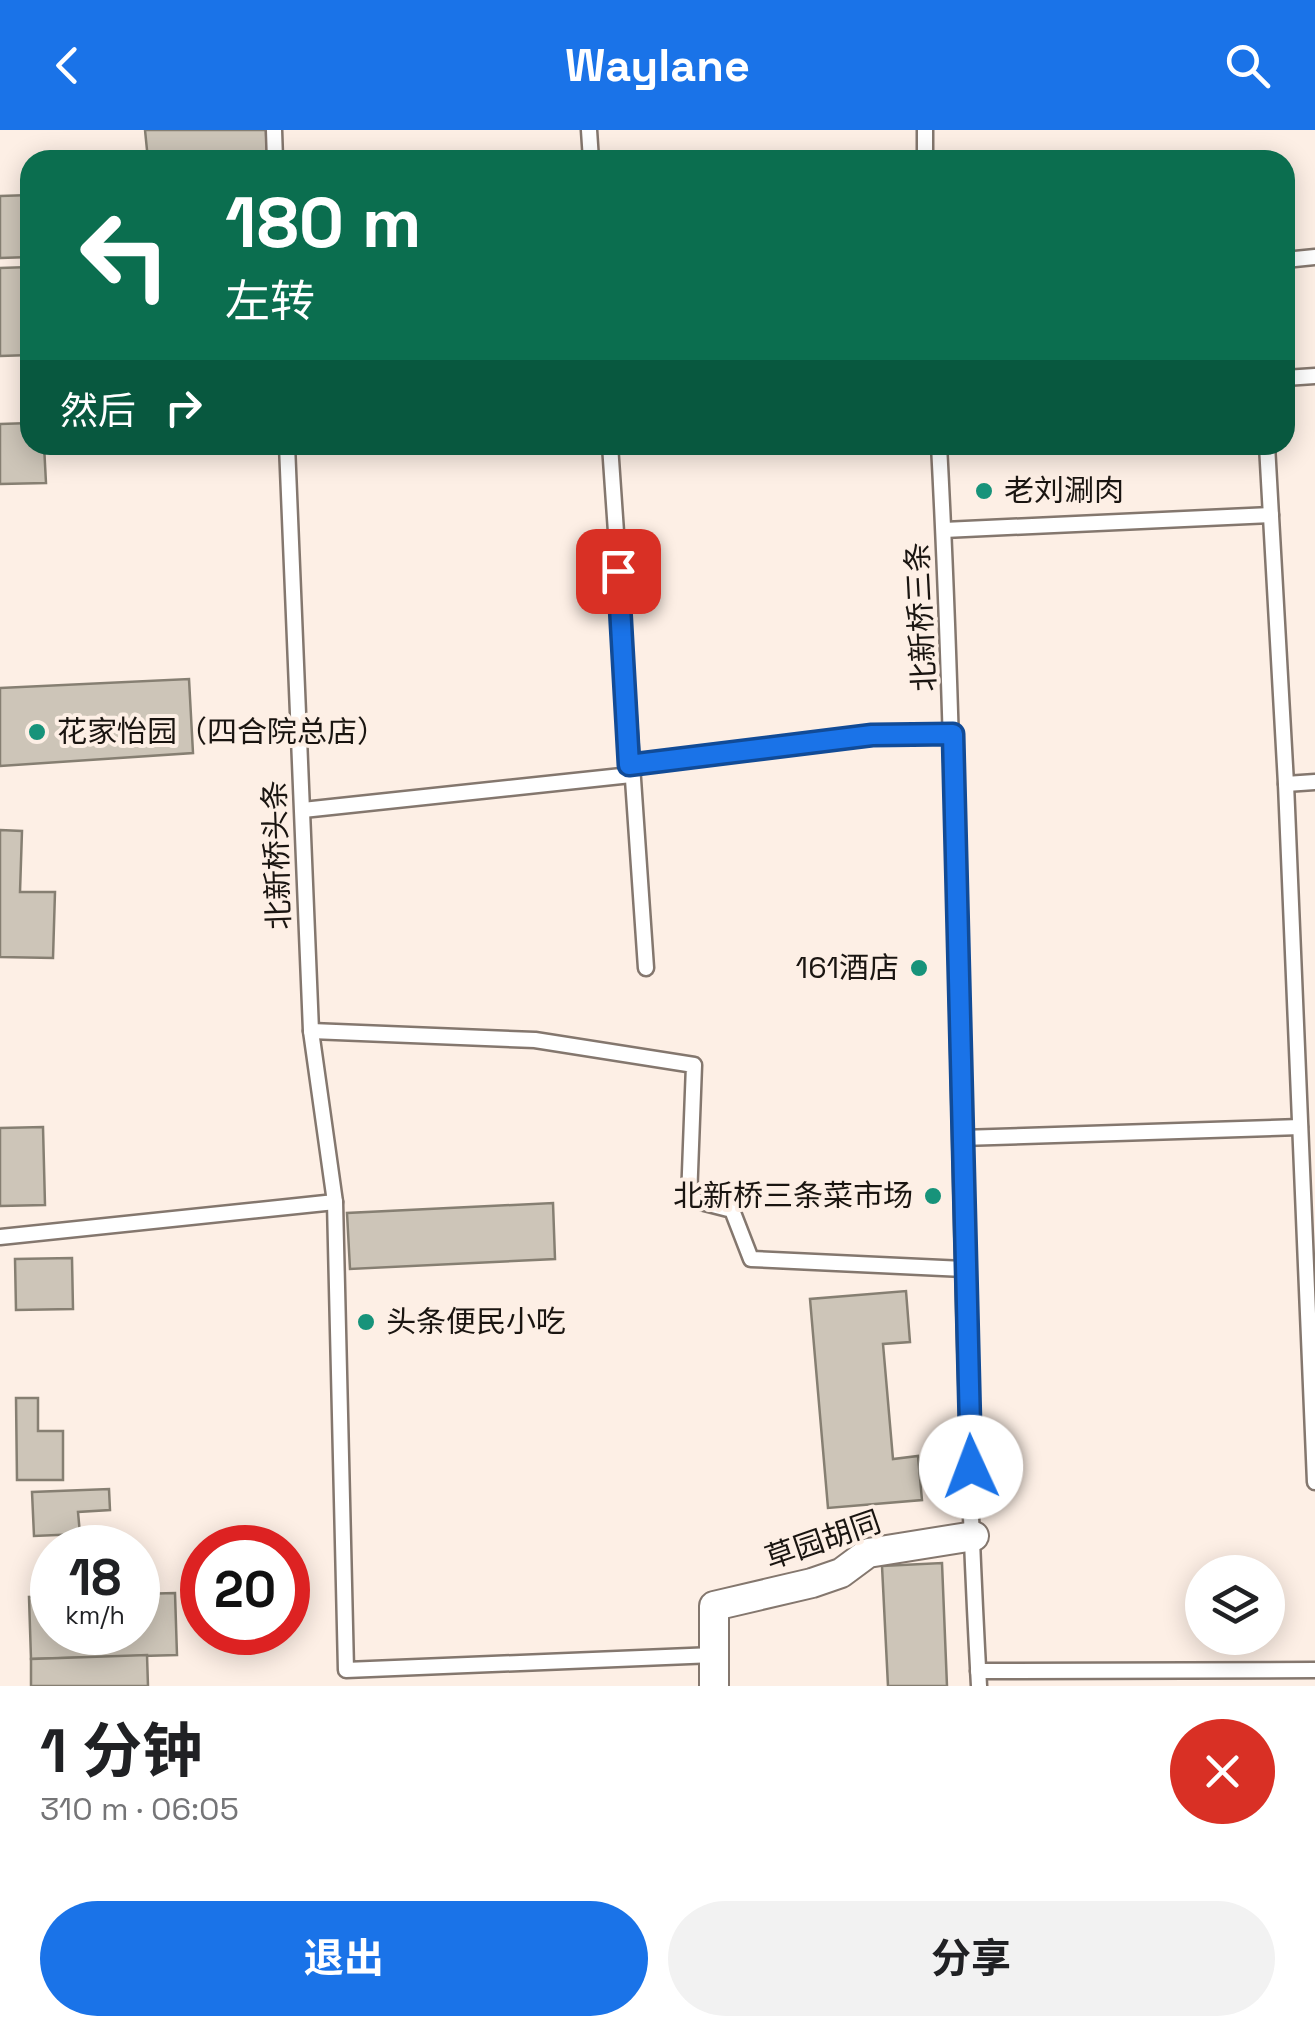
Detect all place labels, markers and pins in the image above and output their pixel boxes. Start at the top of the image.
place label: 老刘涮肉 [1004,471,1124,510]
marker: 老刘涮肉 [973,480,995,502]
pin [576,529,661,614]
place label: 花家怡园（四合院总店） [57,712,387,751]
marker: 花家怡园（四合院总店） [26,721,48,743]
place label: 161酒店 [796,948,899,987]
marker: 161酒店 [908,957,930,979]
place label: 北新桥三条菜市场 [673,1176,913,1215]
marker: 北新桥三条菜市场 [922,1185,944,1207]
place label: 头条便民小吃 [386,1302,566,1341]
marker: 头条便民小吃 [355,1311,377,1333]

